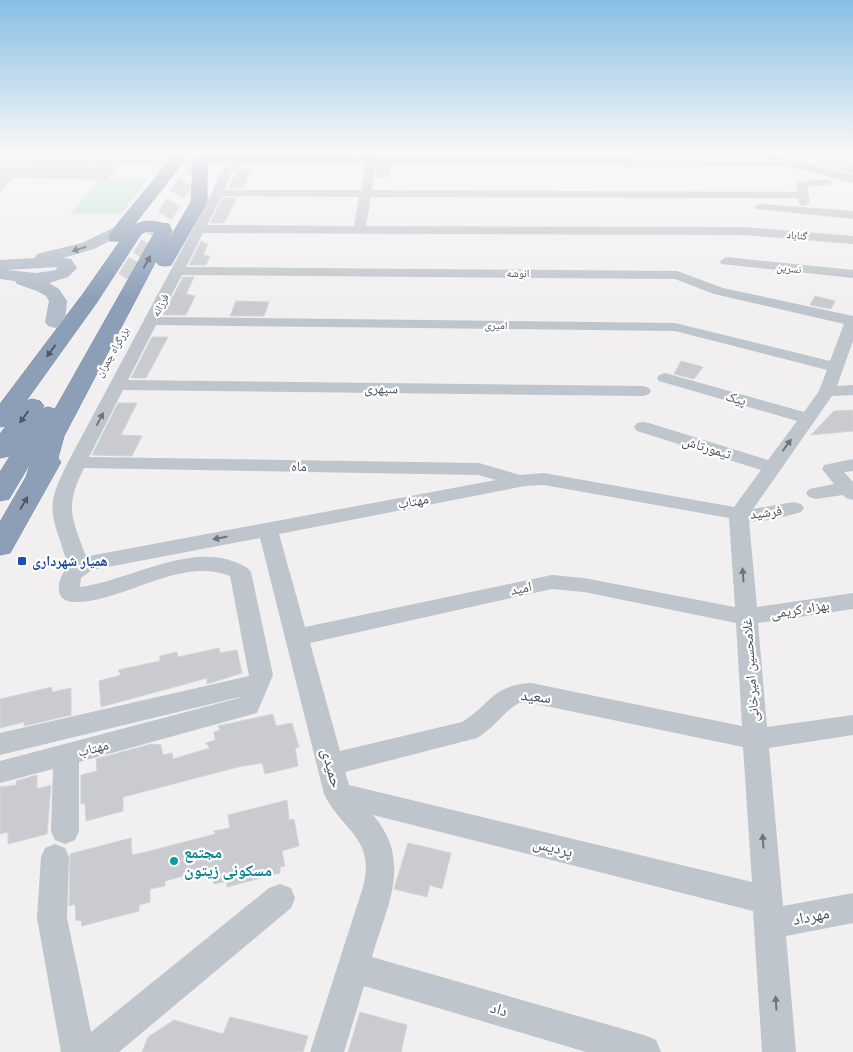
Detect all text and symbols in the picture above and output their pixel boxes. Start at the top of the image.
street label: گناباد [786,227,808,243]
one-way arrow [72,246,87,253]
one-way arrow [143,255,151,270]
street label: نسرین [776,260,802,276]
street label: انوشه [506,266,530,280]
street label: فرزانه [148,291,172,319]
street label: امیری [484,318,508,332]
street label: بزرگراه چمران [92,324,132,380]
one-way arrow [46,344,56,358]
street label: سپهری [364,379,398,397]
street label: پیک [724,386,749,410]
one-way arrow [19,410,30,423]
one-way arrow [96,412,104,426]
street label: تیمورتاش [680,431,734,463]
one-way arrow [782,438,792,452]
street label: ماه [291,457,307,475]
street label: مهتاب [396,489,430,513]
one-way arrow [20,497,29,510]
street label: فرشید [749,501,783,523]
one-way arrow [212,535,228,543]
place label: همیار شهرداری [32,552,108,570]
marker: همیار شهرداری [16,555,28,567]
one-way arrow [739,566,747,582]
street label: امید [509,577,533,599]
street label: بهزاد کریمی [769,595,831,623]
street label: غلامحسین امیرخانی [737,618,763,722]
street label: سعید [520,684,552,708]
street label: مهتاب [76,735,110,761]
street label: حمیدی [317,746,347,790]
street label: پردیس [531,832,575,862]
one-way arrow [759,833,767,849]
place label: مجتمع مسکونی زیتون [184,842,272,881]
marker: مجتمع مسکونی زیتون [168,855,180,867]
street label: مهرداد [791,902,831,930]
one-way arrow [771,995,779,1011]
street label: داد [488,997,510,1021]

